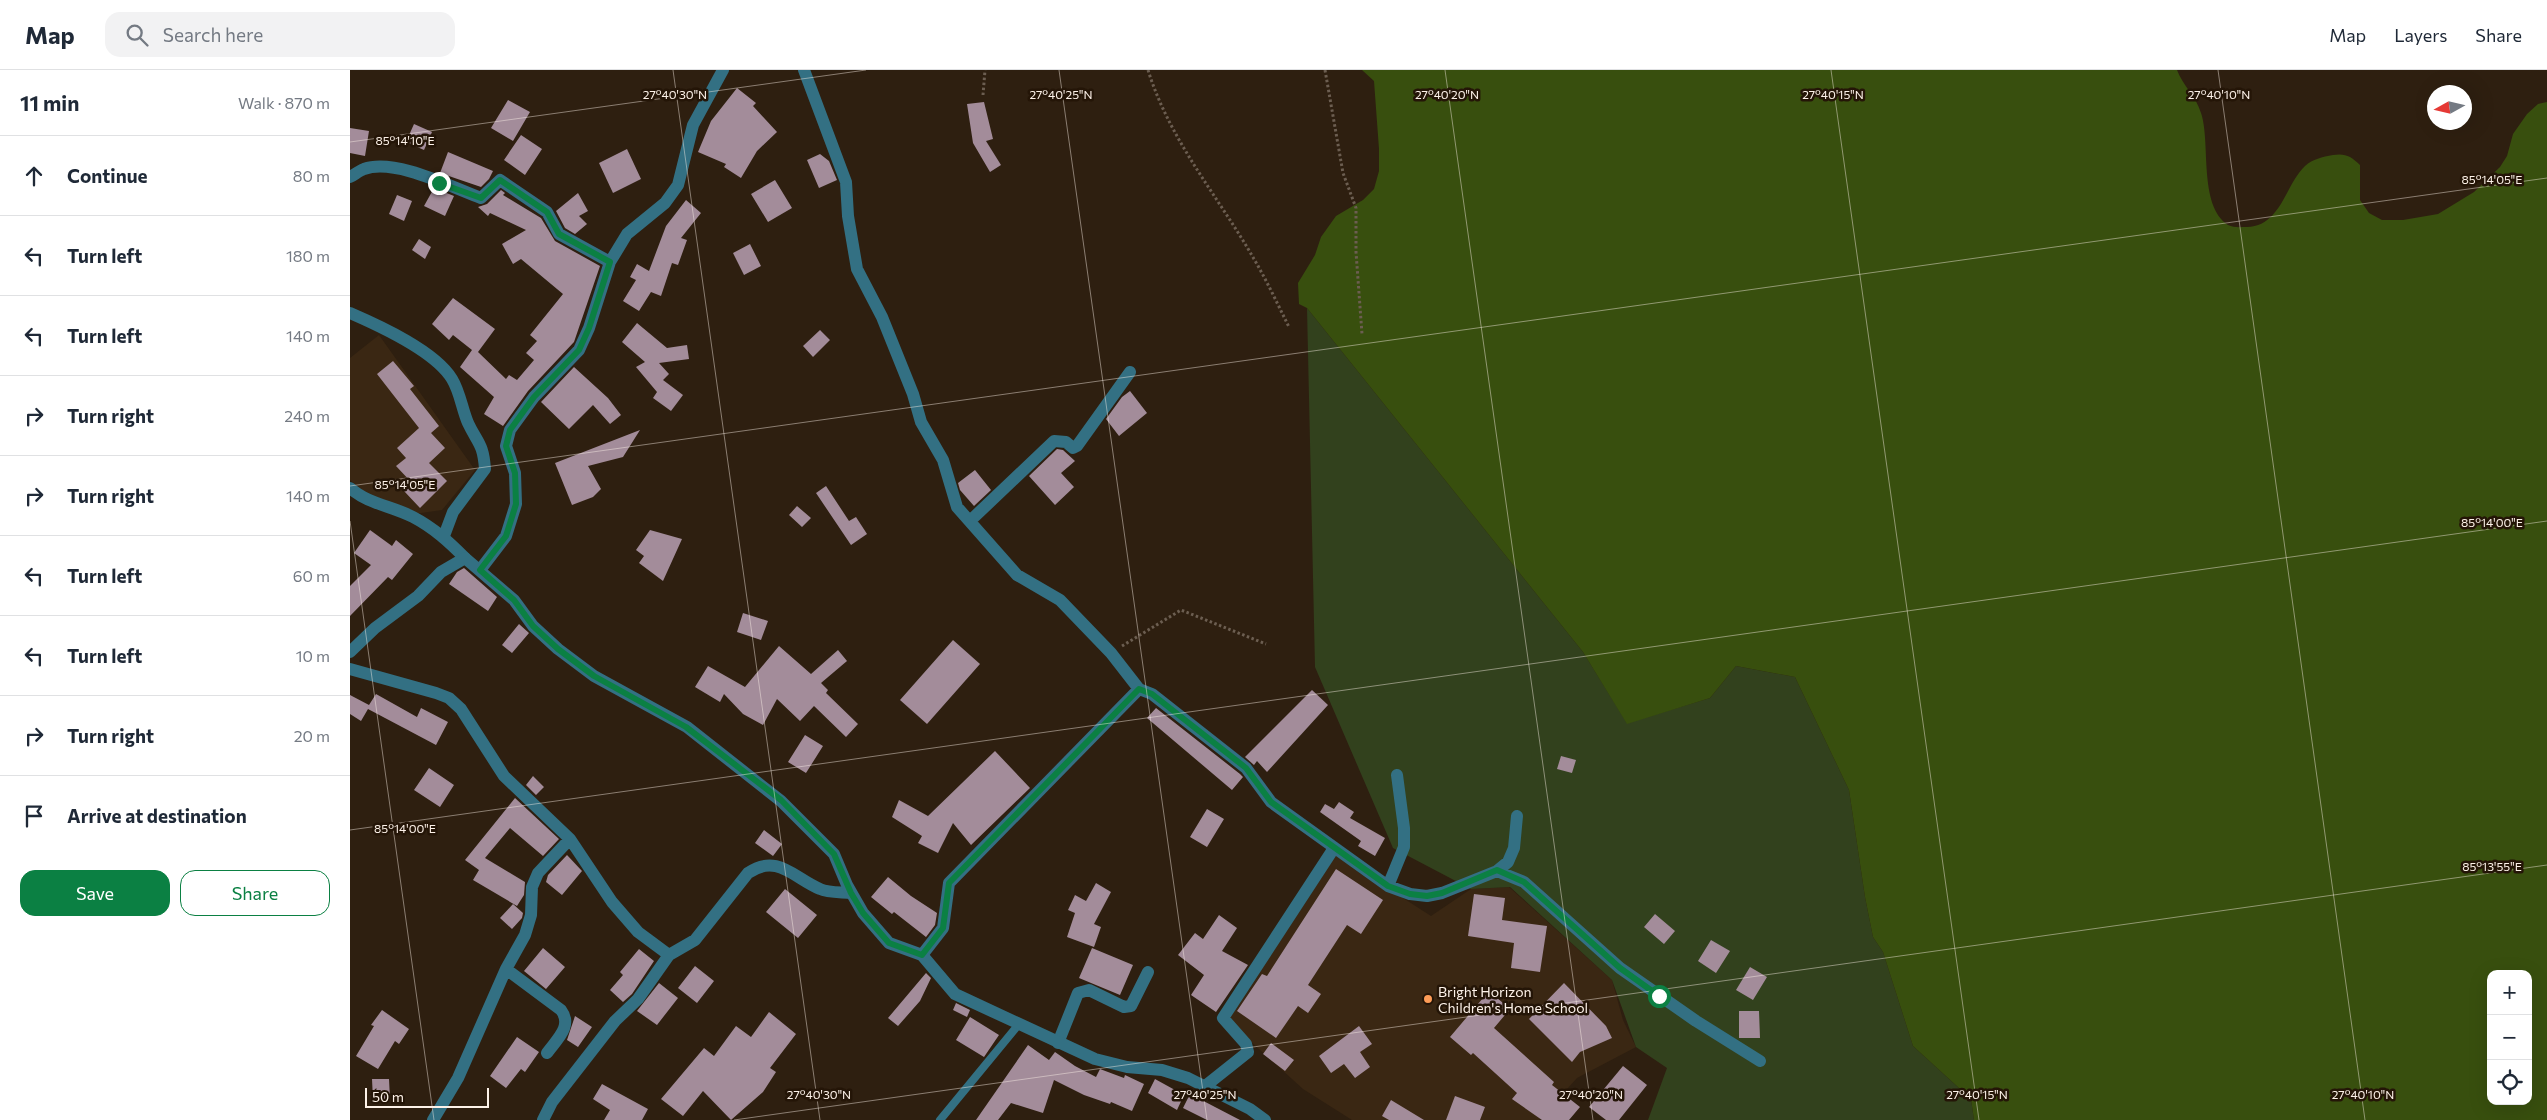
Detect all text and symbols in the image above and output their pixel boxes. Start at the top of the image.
search box [105,12,455,57]
text: Map [25,20,75,49]
icon: search [123,21,151,49]
text: Search here [163,23,263,46]
text: Map [2329,24,2366,46]
text: Layers [2394,24,2447,46]
text: Share [2475,24,2522,46]
north arrow [2427,85,2472,130]
text: 27°40'30"N [643,87,707,101]
text: 27°40'25"N [1029,87,1093,101]
text: 27°40'20"N [1415,87,1479,101]
text: 27°40'15"N [1802,87,1864,101]
text: 27°40'10"N [2188,87,2250,101]
text: 11 min [20,90,79,115]
text: Walk · 870 m [238,93,330,112]
text: 85°14'10"E [375,133,435,147]
icon: ahead [20,162,48,190]
text: Continue [67,164,147,187]
text: 80 m [293,166,330,185]
route end [428,172,451,195]
text: 85°14'05"E [2462,172,2522,186]
icon: left [20,242,48,270]
text: Turn left [67,244,142,267]
text: 180 m [286,246,330,265]
icon: left [20,322,48,350]
text: Turn left [67,324,142,347]
text: 140 m [286,326,330,345]
icon: right [20,402,48,430]
text: Turn right [67,404,154,427]
text: 240 m [284,406,330,425]
text: 85°14'05"E [375,477,435,491]
icon: right [20,482,48,510]
text: Turn right [67,484,154,507]
text: 140 m [286,486,330,505]
text: 85°14'00"E [2461,515,2523,529]
icon: left [20,562,48,590]
text: Turn left [67,564,142,587]
text: 60 m [293,566,330,585]
icon: left [20,642,48,670]
text: Turn left [67,644,142,667]
text: 10 m [296,646,330,665]
icon: right [20,722,48,750]
text: Turn right [67,724,154,747]
text: 20 m [294,726,330,745]
icon: arrive [20,802,48,830]
text: Arrive at destination [67,804,247,827]
text: 85°14'00"E [374,821,436,835]
text: 85°13'55"E [2462,859,2522,873]
button: Save [20,870,170,916]
button: Share [180,870,330,916]
map controls [2487,970,2532,1105]
button: + [2487,970,2532,1015]
place label: Bright Horizon Children's Home School [1438,983,1588,1016]
route start [1648,985,1671,1008]
marker: Bright Horizon Children's Home School [1422,993,1434,1005]
button: − [2487,1015,2532,1060]
button: locate [2487,1060,2532,1105]
scale bar [365,1085,489,1108]
text: 27°40'30"N [787,1087,851,1101]
text: 27°40'25"N [1173,1087,1237,1101]
text: 27°40'20"N [1559,1087,1623,1101]
text: 27°40'15"N [1946,1087,2008,1101]
text: 27°40'10"N [2332,1087,2394,1101]
text: 50 m [372,1088,404,1105]

